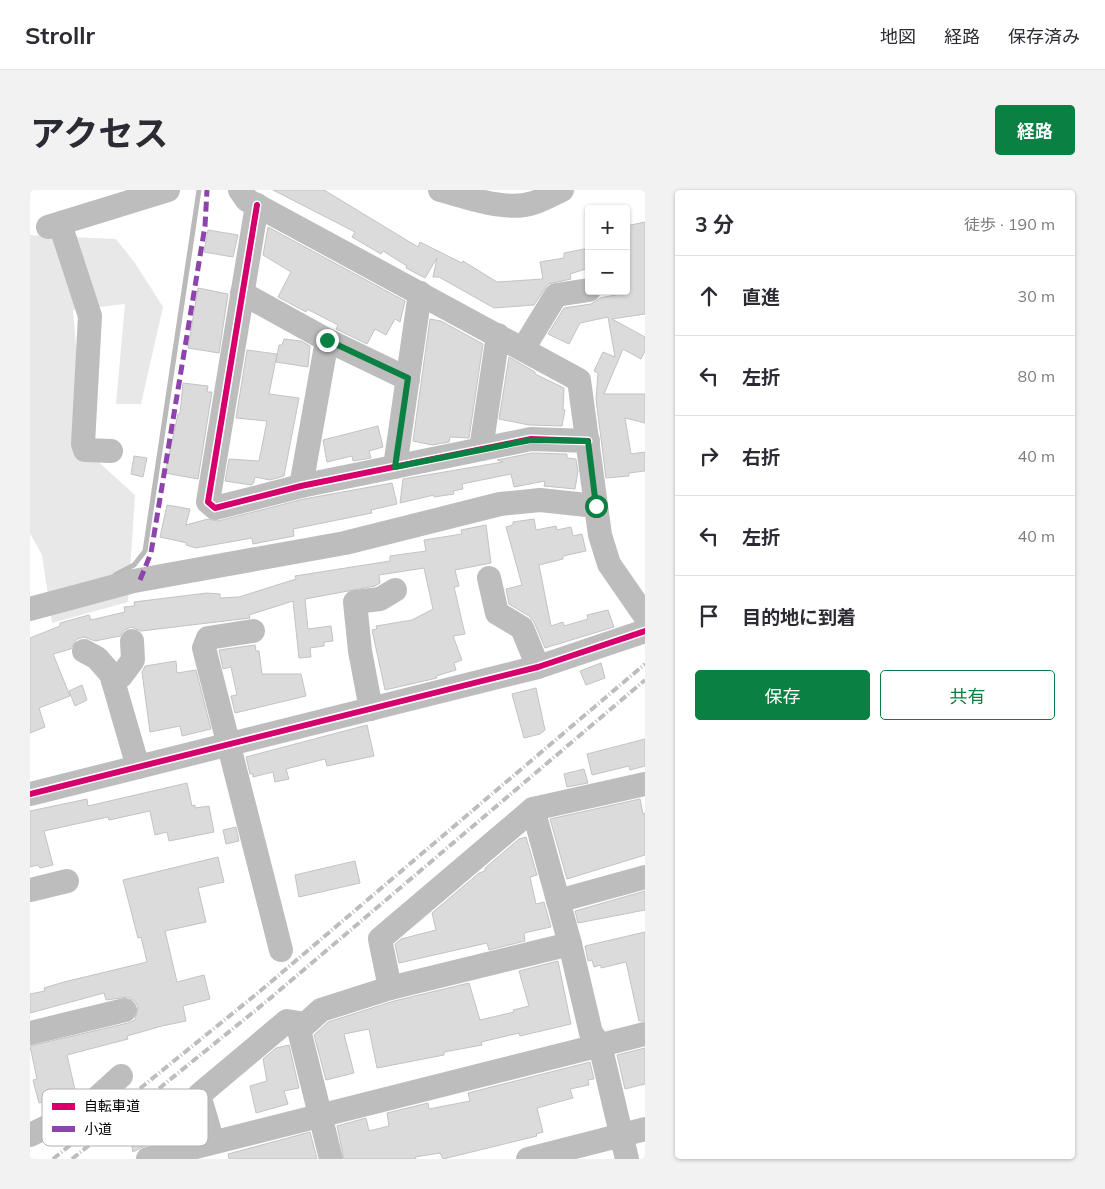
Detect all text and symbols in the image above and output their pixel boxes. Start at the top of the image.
text: Strollr [25,20,95,50]
text: 地図 [880,25,916,48]
text: 経路 [944,25,980,48]
text: 保存済み [1008,25,1080,48]
button: 経路 [995,105,1075,155]
text: アクセス [30,111,168,155]
map controls [585,205,630,295]
button: + [585,205,630,250]
text: 3 分 [695,211,734,237]
text: 徒歩 · 190 m [964,214,1055,234]
button: − [585,250,630,295]
icon: ahead [695,282,723,310]
text: 直進 [742,285,780,309]
text: 30 m [1018,286,1055,306]
route end [316,329,339,352]
icon: left [695,362,723,390]
text: 左折 [742,365,780,389]
text: 80 m [1018,366,1055,386]
icon: right [695,442,723,470]
text: 右折 [742,445,780,469]
text: 40 m [1018,446,1055,466]
route start [585,495,608,518]
icon: left [695,522,723,550]
text: 左折 [742,525,780,549]
text: 40 m [1018,526,1055,546]
icon: arrive [695,602,723,630]
text: 目的地に到着 [742,605,856,629]
button: 保存 [695,670,870,720]
button: 共有 [880,670,1055,720]
legend [42,1089,208,1146]
text: 自転車道 [84,1097,140,1115]
text: 小道 [84,1120,112,1138]

